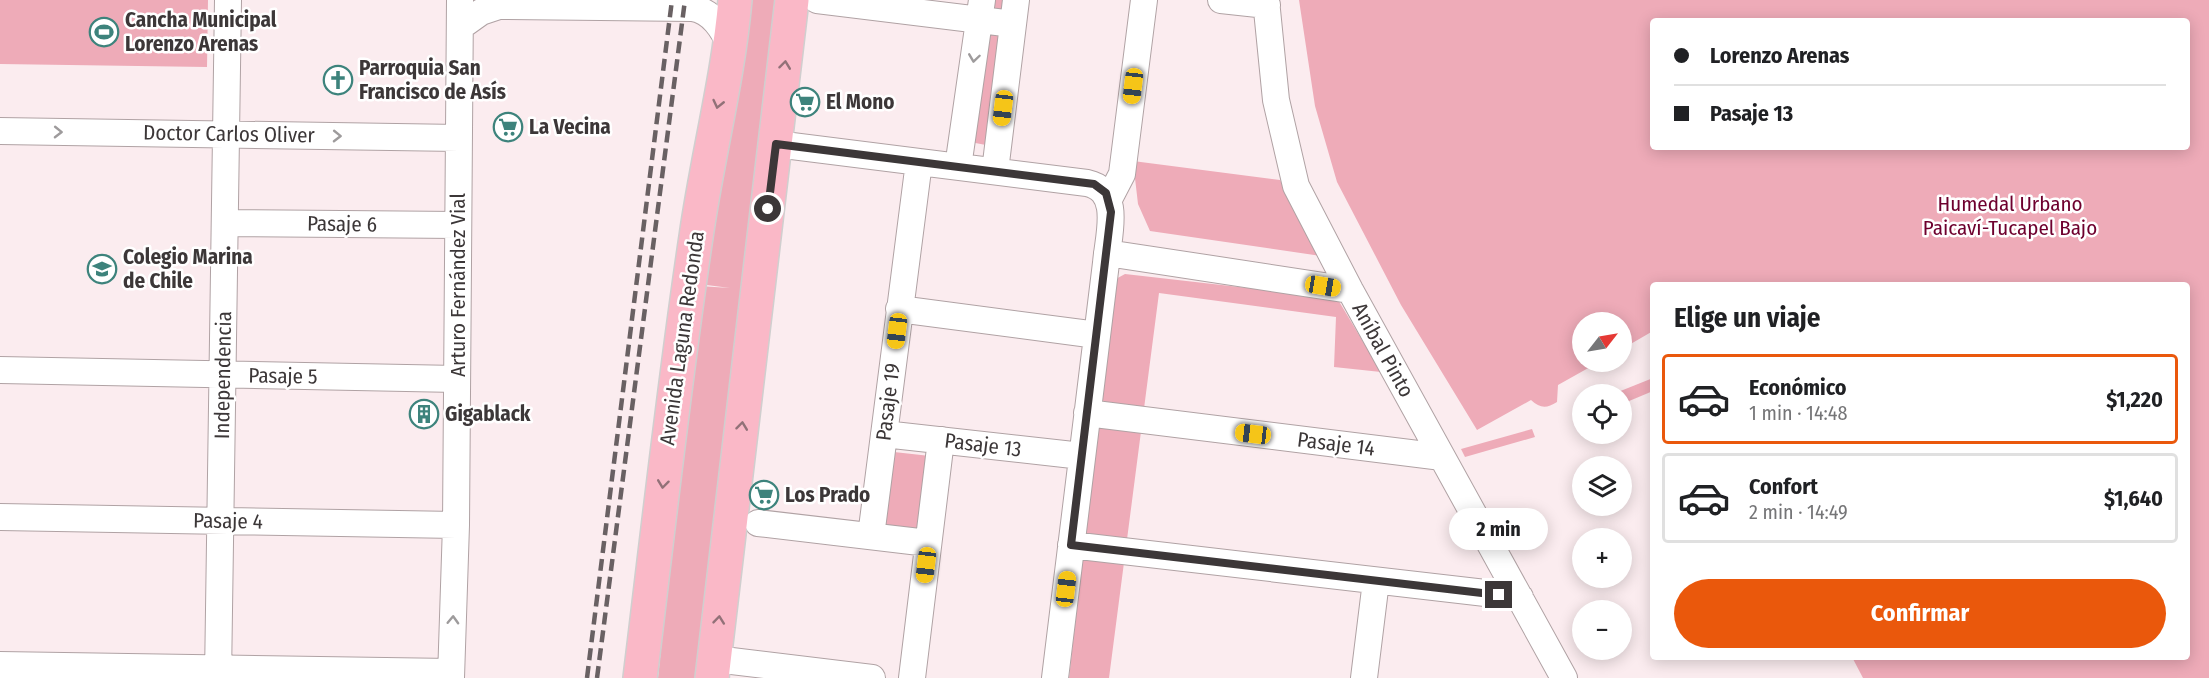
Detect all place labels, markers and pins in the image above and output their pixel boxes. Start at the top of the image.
place label: Cancha Municipal Lorenzo Arenas [125,7,277,57]
sports icon: Cancha Municipal Lorenzo Arenas [88,16,120,48]
place label: Parroquia San Francisco de Asís [359,55,506,105]
church icon: Parroquia San Francisco de Asís [322,64,354,96]
supermarket icon: El Mono [789,86,821,118]
place label: El Mono [826,89,894,115]
supermarket icon: La Vecina [492,111,524,143]
place label: La Vecina [529,114,611,140]
place label: Colegio Marina de Chile [123,244,253,294]
school or university icon: Colegio Marina de Chile [86,253,118,285]
building icon: Gigablack [408,398,440,430]
place label: Gigablack [445,401,531,427]
supermarket icon: Los Prado [748,479,780,511]
place label: Los Prado [785,482,870,508]

